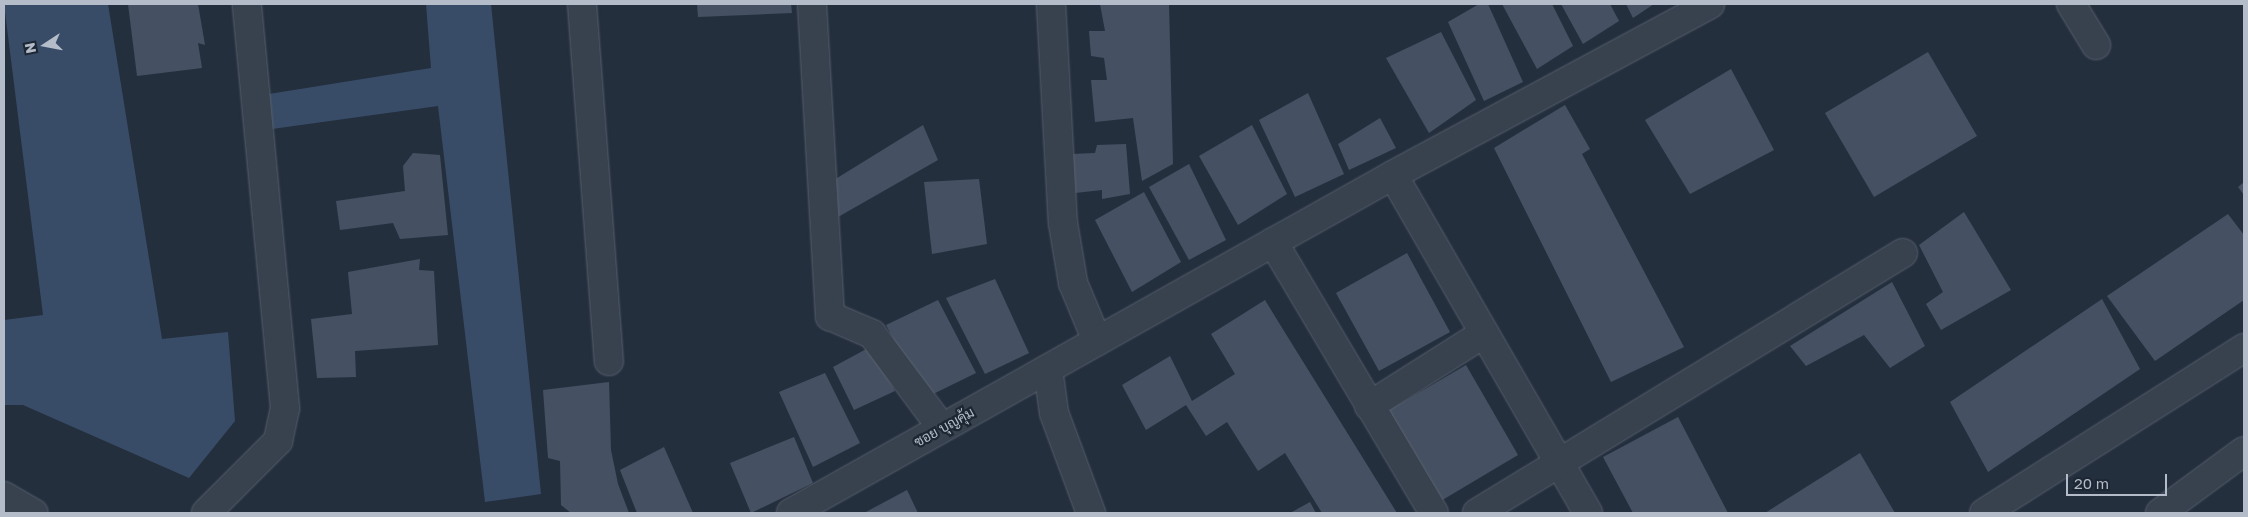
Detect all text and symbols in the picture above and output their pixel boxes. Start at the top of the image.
north arrow [20,20,70,70]
text: N [20,41,39,55]
street label: ซอย บุญคุ้ม [911,404,977,450]
scale bar [2068,464,2169,496]
text: 20 m [2074,474,2109,492]

